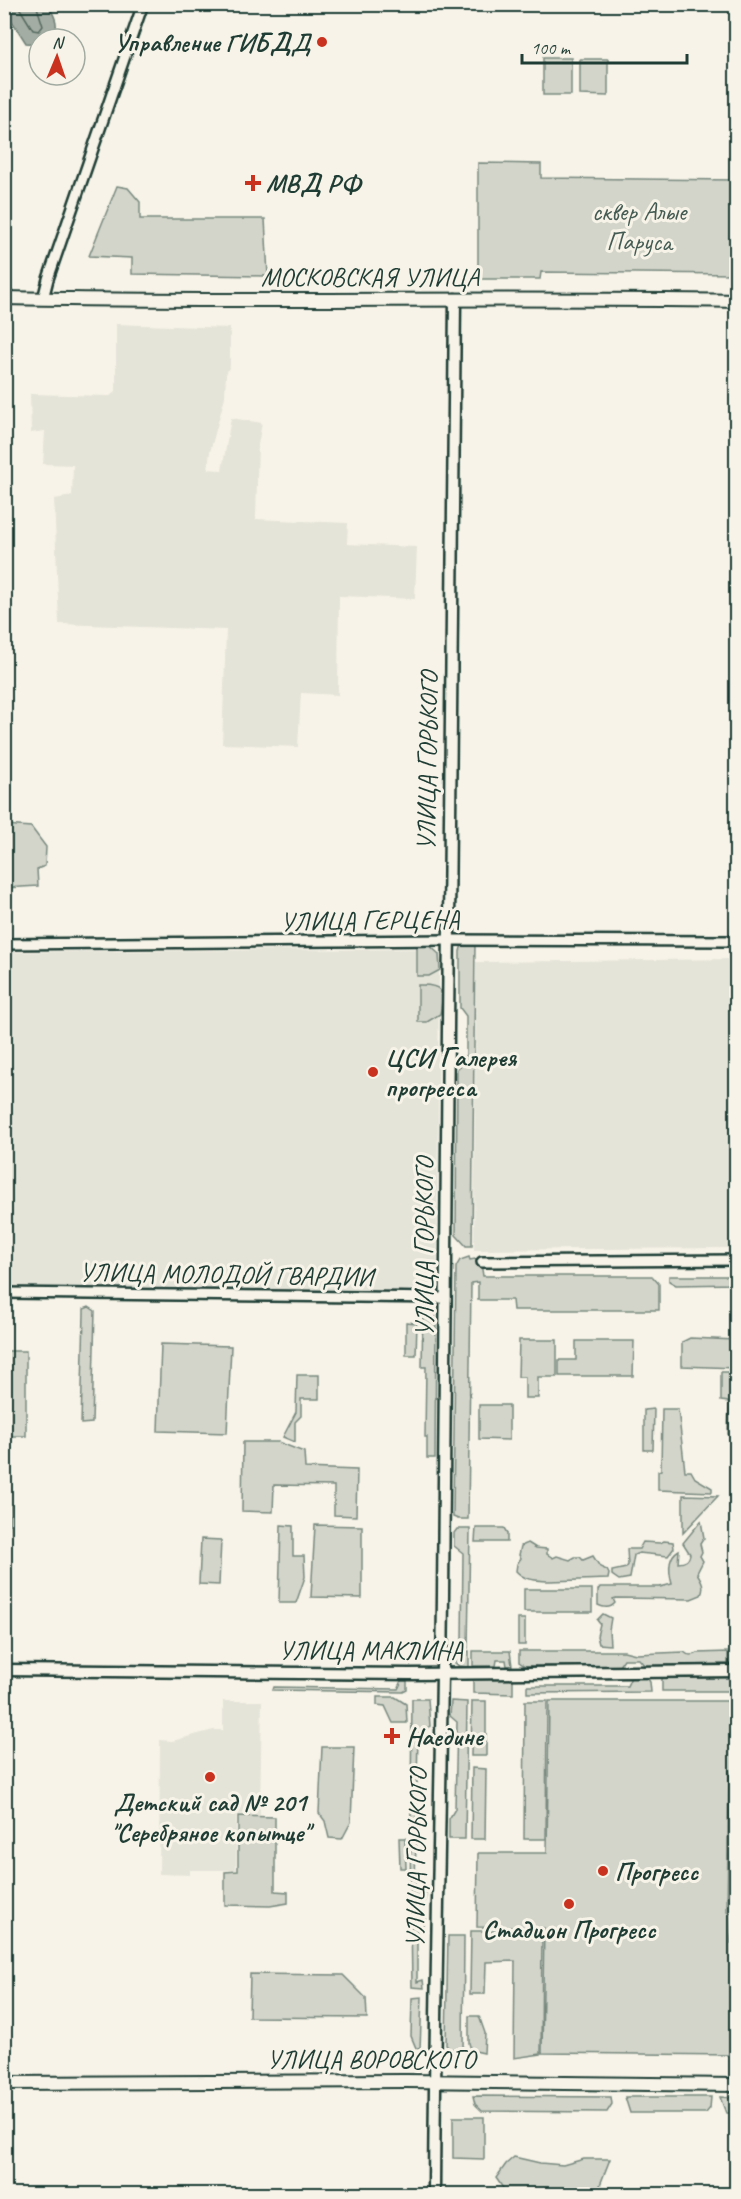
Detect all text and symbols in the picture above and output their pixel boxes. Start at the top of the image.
place label: Управление ГИБДД [114,26,313,59]
north arrow [27,27,87,87]
scale bar [522,27,687,65]
text: N [52,33,66,53]
marker: Управление ГИБДД [315,35,329,49]
text: 100 m [531,37,572,59]
place label: МВД РФ [266,167,364,200]
marker: МВД РФ [244,174,262,192]
park label: сквер Алые Паруса [592,195,689,258]
street label: МОСКОВСКАЯ УЛИЦА [261,261,481,294]
street label: УЛИЦА ГОРЬКОГО [409,668,446,851]
street label: УЛИЦА ГЕРЦЕНА [280,902,461,939]
place label: ЦСИ Галерея прогресса [385,1041,517,1104]
marker: ЦСИ Галерея прогресса [366,1065,380,1079]
street label: УЛИЦА ГОРЬКОГО [408,1154,441,1337]
street label: УЛИЦА МОЛОДОЙ ГВАРДИИ [79,1255,377,1294]
street label: УЛИЦА МАКЛИНА [279,1634,464,1667]
place label: Наедине [406,1720,485,1753]
marker: Наедине [383,1727,401,1745]
street label: УЛИЦА ГОРЬКОГО [398,1765,435,1948]
marker: Детский сад № 201 "Серебряное копытце" [203,1770,217,1784]
place label: Детский сад № 201 "Серебряное копытце" [111,1786,315,1849]
place label: Прогресс [615,1855,699,1888]
marker: Прогресс [596,1864,610,1878]
marker: Стадион Прогресс [562,1897,576,1911]
place label: Стадион Прогресс [483,1913,656,1946]
street label: УЛИЦА ВОРОВСКОГО [267,2043,478,2076]

